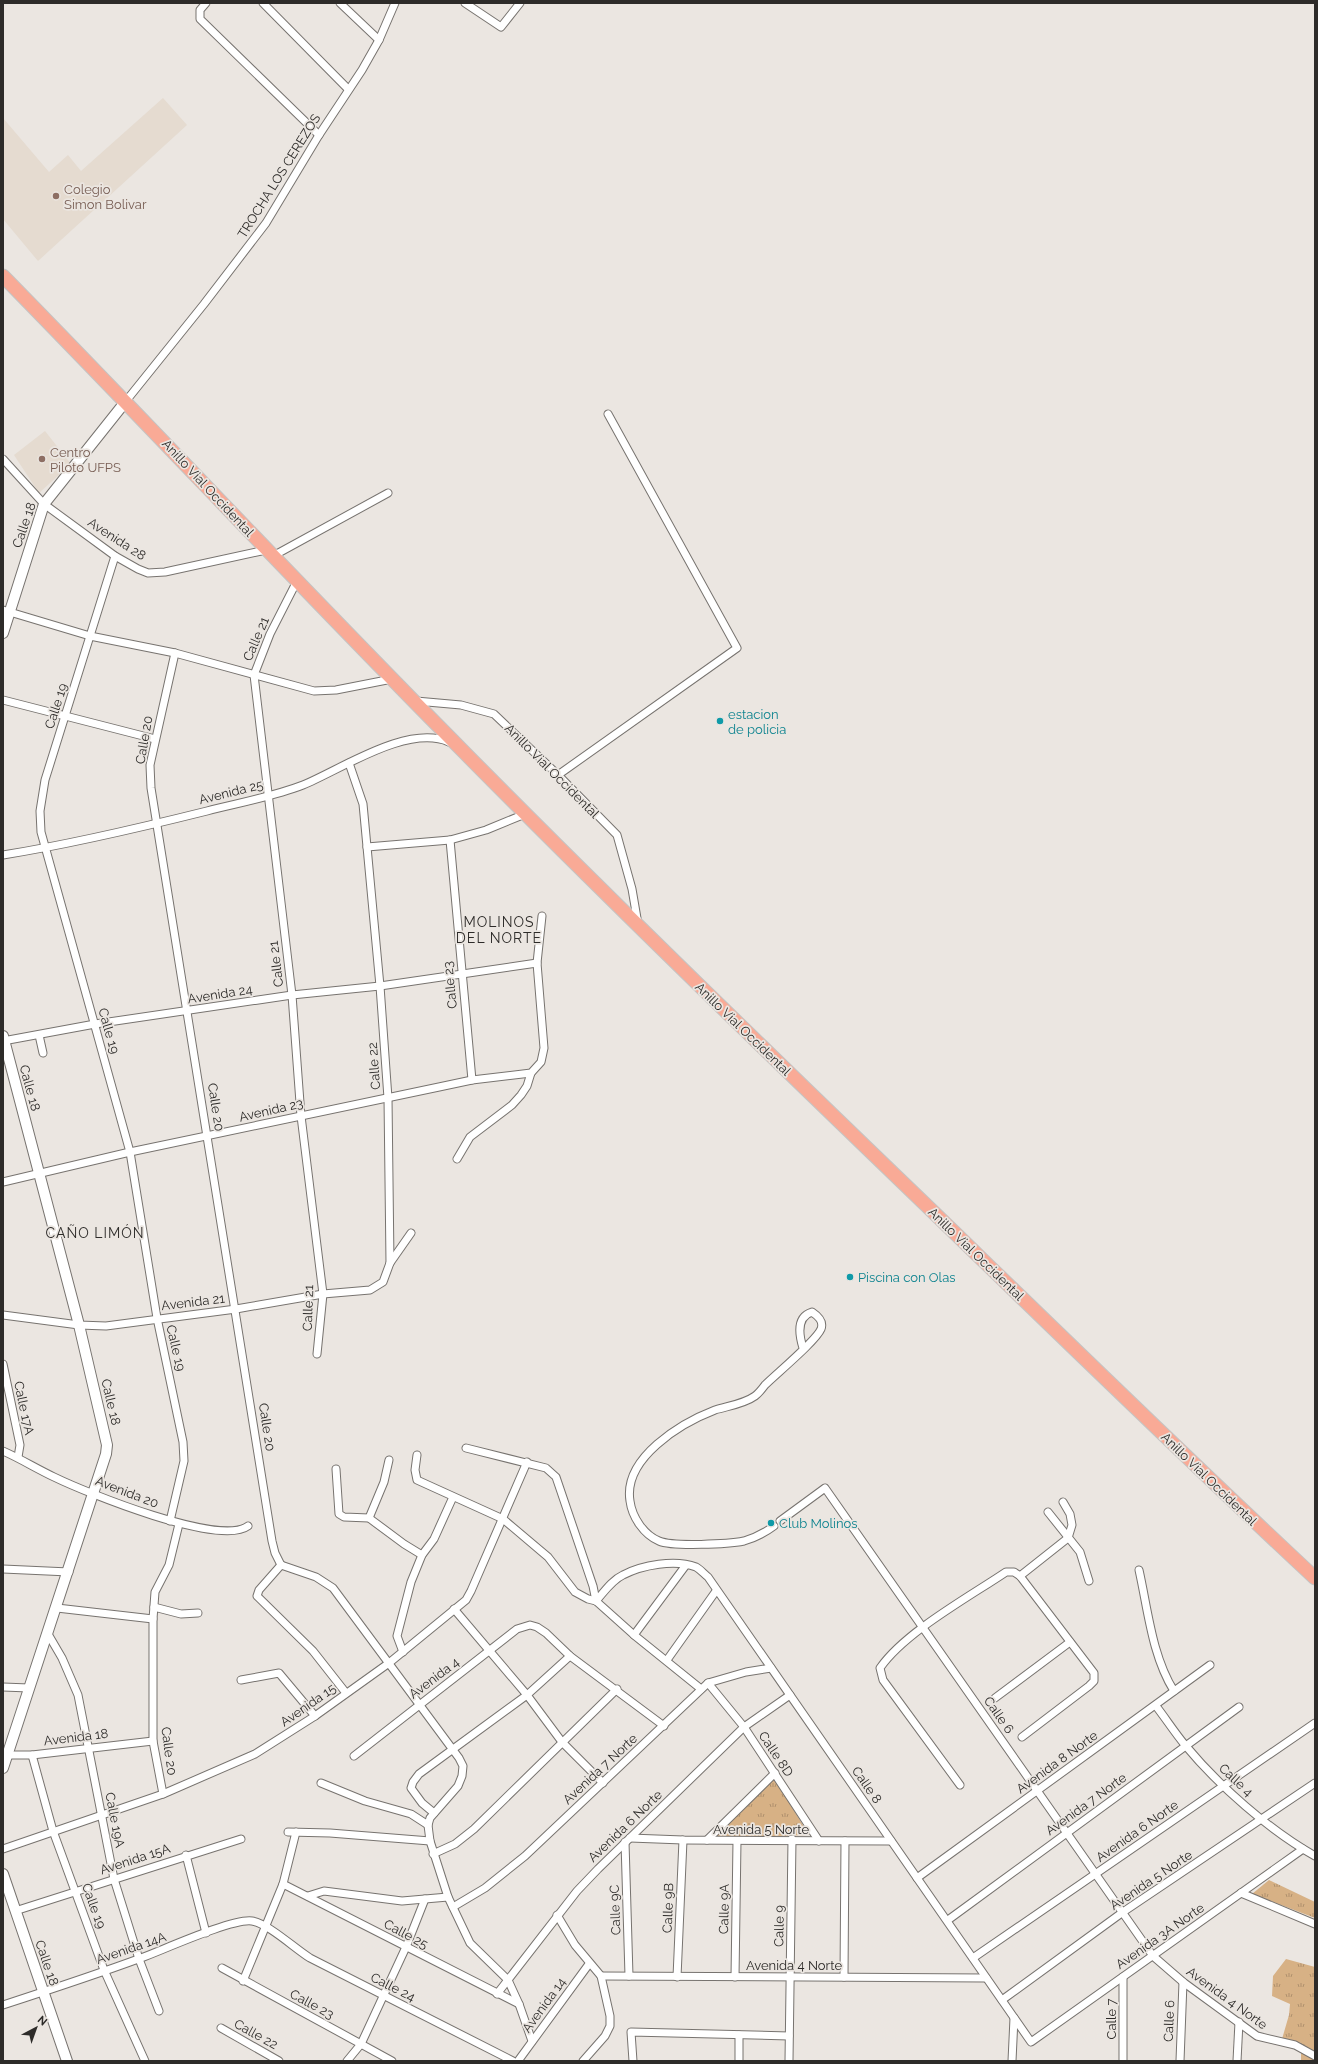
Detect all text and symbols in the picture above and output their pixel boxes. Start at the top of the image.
street label: TROCHA LOS CEREZOS [235,111,323,241]
place label: Colegio Simon Bolivar [64,182,147,212]
marker: Colegio Simon Bolivar [51,191,61,201]
street label: Anillo Vial Occidental [159,436,257,540]
place label: Centro Piloto UFPS [50,445,121,475]
marker: Centro Piloto UFPS [37,454,47,464]
street label: Calle 18 [9,500,39,550]
street label: Avenida 28 [85,515,149,563]
street label: Calle 21 [240,614,272,663]
street label: Calle 19 [42,681,71,731]
place label: estacion de policia [728,707,786,737]
street label: Calle 20 [132,715,156,765]
marker: estacion de policia [715,716,725,726]
street label: Anillo Vial Occidental [502,721,603,822]
street label: Avenida 25 [197,777,265,807]
district label: MOLINOS DEL NORTE [456,914,542,946]
street label: Calle 21 [266,940,286,988]
street label: Calle 23 [440,960,460,1010]
street label: Anillo Vial Occidental [692,979,794,1079]
street label: Avenida 24 [186,981,254,1007]
street label: Calle 19 [95,1006,123,1056]
street label: Calle 22 [365,1042,383,1090]
street label: Calle 18 [17,1063,43,1113]
street label: Calle 20 [205,1082,227,1132]
street label: Avenida 23 [237,1095,305,1125]
street label: Anillo Vial Occidental [925,1204,1027,1304]
district label: CAÑO LIMÓN [45,1224,145,1241]
place label: Piscina con Olas [858,1270,956,1285]
marker: Piscina con Olas [845,1272,855,1282]
street label: Calle 21 [300,1284,316,1331]
street label: Avenida 21 [160,1291,226,1313]
street label: Calle 19 [163,1323,189,1373]
street label: Calle 18 [98,1377,124,1427]
street label: Calle 17A [11,1380,37,1437]
street label: Calle 20 [256,1402,278,1452]
street label: Anillo Vial Occidental [1158,1429,1260,1529]
street label: Avenida 20 [93,1473,161,1511]
place label: Club Molinos [779,1516,858,1531]
marker: Club Molinos [766,1518,776,1528]
street label: Avenida 4 [406,1654,462,1702]
street label: Avenida 15 [277,1680,339,1730]
street label: Calle 6 [981,1694,1017,1737]
street label: Avenida 18 [43,1726,109,1748]
street label: Calle 20 [158,1726,180,1776]
street label: Avenida 8 Norte [1013,1727,1101,1796]
street label: Calle 8D [756,1729,796,1779]
street label: Avenida 7 Norte [560,1731,640,1807]
street label: Calle 4 [1216,1760,1256,1800]
street label: Calle 8 [849,1764,885,1807]
street label: Avenida 7 Norte [1043,1770,1130,1838]
street label: Avenida 6 Norte [585,1787,665,1865]
street label: Calle 19A [102,1791,128,1849]
street label: Avenida 6 Norte [1093,1797,1181,1865]
street label: Avenida 5 Norte [713,1822,809,1837]
street label: Avenida 15A [98,1841,172,1877]
street label: Avenida 5 Norte [1107,1847,1195,1913]
street label: Calle 19 [79,1881,109,1931]
street label: Calle 9B [660,1882,676,1933]
street label: Calle 9A [716,1883,732,1934]
street label: Calle 9C [607,1884,623,1936]
street label: Avenida 3A Norte [1113,1900,1207,1972]
street label: Calle 9 [771,1905,787,1947]
street label: Calle 25 [381,1916,431,1952]
street label: Avenida 14A [94,1929,168,1967]
street label: Calle 18 [32,1938,62,1988]
street label: Avenida 4 Norte [746,1958,842,1973]
street label: Avenida 4 Norte [1184,1964,1271,2033]
street label: Calle 24 [368,1969,418,2005]
street label: Avenida 14 [519,1975,569,2035]
street label: Calle 23 [287,1986,337,2022]
street label: Calle 7 [1104,1998,1119,2039]
street label: Calle 6 [1161,2000,1177,2042]
north arrow [16,2008,56,2048]
text: N [35,2013,50,2028]
street label: Calle 22 [232,2016,281,2052]

